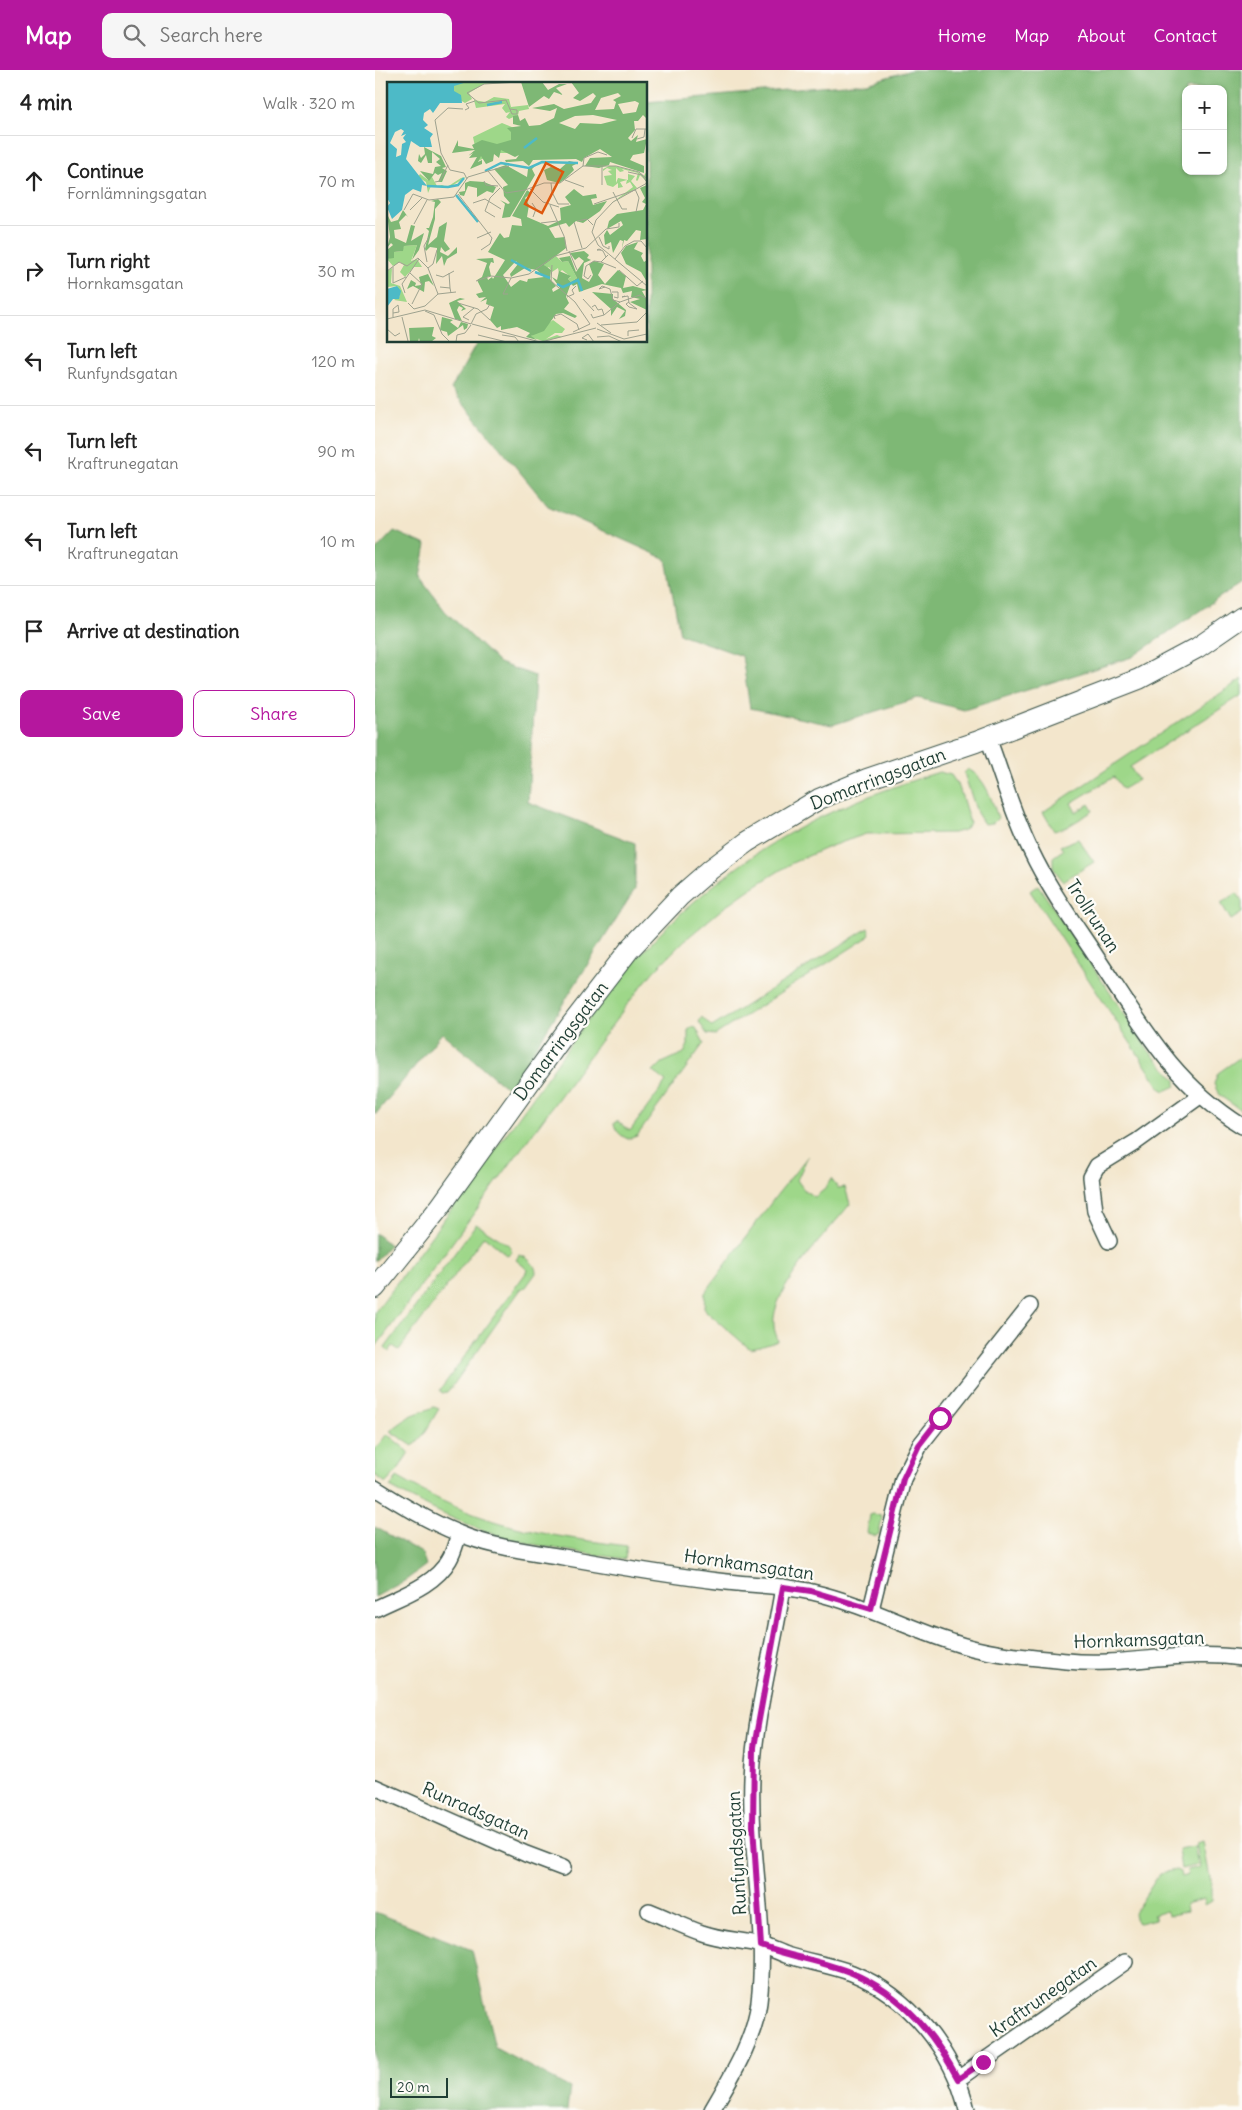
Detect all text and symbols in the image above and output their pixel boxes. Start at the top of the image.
search box [102,13,452,58]
text: Map [25,20,72,50]
icon: search [120,21,148,49]
text: Search here [160,23,263,47]
text: Home [938,24,986,47]
text: Map [1014,24,1049,47]
text: About [1077,24,1125,47]
text: Contact [1153,24,1217,47]
inset map [387,82,647,342]
map controls [1182,85,1227,175]
button: + [1182,85,1227,130]
text: 4 min [20,89,72,116]
text: Walk · 320 m [263,93,355,113]
button: − [1182,130,1227,175]
text: Continue [67,159,144,183]
icon: ahead [20,167,48,195]
text: 70 m [319,171,355,191]
text: Fornlämningsgatan [67,183,207,203]
text: Turn right [67,249,150,273]
icon: right [20,257,48,285]
text: 30 m [318,261,355,281]
text: Hornkamsgatan [67,273,184,293]
text: Turn left [67,339,137,363]
icon: left [20,347,48,375]
text: 120 m [312,351,355,371]
text: Runfyndsgatan [67,363,178,383]
text: Turn left [67,429,137,453]
icon: left [20,437,48,465]
text: 90 m [317,441,355,461]
text: Kraftrunegatan [67,453,179,473]
text: Turn left [67,519,137,543]
icon: left [20,527,48,555]
text: 10 m [320,531,355,551]
text: Kraftrunegatan [67,543,179,563]
icon: arrive [20,617,48,645]
text: Arrive at destination [67,619,240,643]
button: Save [20,690,183,737]
button: Share [193,690,355,737]
street label: Domarringsgatan [807,742,949,815]
street label: Trollrunan [1061,875,1126,957]
street label: Domarringsgatan [508,977,613,1105]
route start [929,1407,952,1430]
street label: Hornkamsgatan [683,1544,816,1585]
street label: Hornkamsgatan [1073,1626,1205,1653]
street label: Runradsgatan [419,1777,534,1845]
street label: Runfyndsgatan [722,1790,751,1916]
street label: Kraftrunegatan [985,1951,1101,2042]
route end [972,2051,995,2074]
scale bar [390,2075,447,2098]
text: 20 m [397,2078,430,2096]

